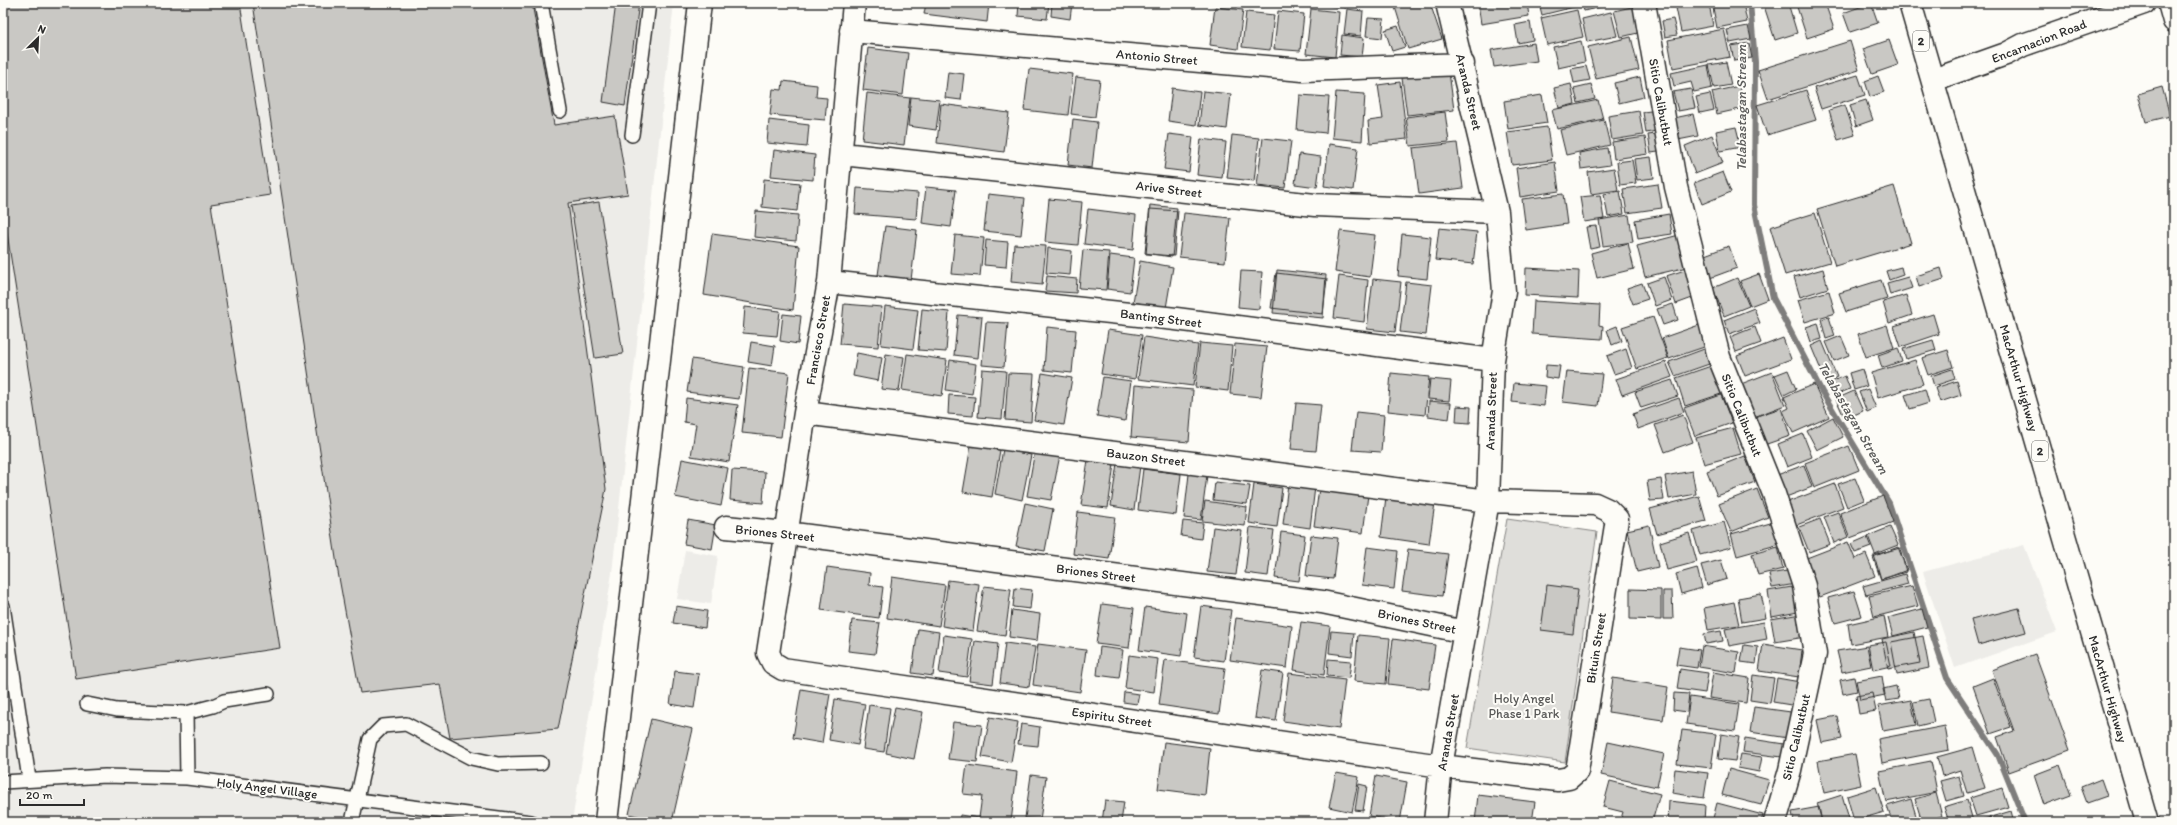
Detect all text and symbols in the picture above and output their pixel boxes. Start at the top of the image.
street label: Encarnacion Road [1989,16,2089,66]
north arrow [18,18,58,58]
text: N [36,22,48,37]
road number: 2 [1913,31,1929,51]
water label: Telabastagan Stream [1733,44,1750,171]
street label: Antonio Street [1116,46,1198,68]
street label: Aranda Street [1453,52,1485,132]
street label: Sitio Calibutbut [1646,57,1676,147]
street label: Arive Street [1135,177,1203,201]
street label: Francisco Street [803,294,833,386]
street label: Banting Street [1119,306,1203,330]
street label: MacArthur Highway [1997,323,2041,433]
water label: Telabastagan Stream [1814,359,1892,477]
street label: Sitio Calibutbut [1719,371,1766,459]
street label: Aranda Street [1482,372,1500,450]
road number: 2 [2032,441,2048,461]
street label: Bauzon Street [1106,445,1186,469]
street label: Briones Street [735,521,816,545]
street label: Briones Street [1055,561,1137,585]
street label: Briones Street [1376,605,1458,637]
street label: Bituin Street [1583,611,1609,684]
street label: MacArthur Highway [2086,634,2130,744]
park label: Holy Angel Phase 1 Park [1489,691,1560,721]
street label: Aranda Street [1434,692,1462,772]
street label: Sitio Calibutbut [1779,692,1813,782]
street label: Espiritu Street [1071,704,1153,730]
street label: Holy Angel Village [216,774,318,802]
scale bar [20,781,84,807]
text: 20 m [26,788,53,802]

